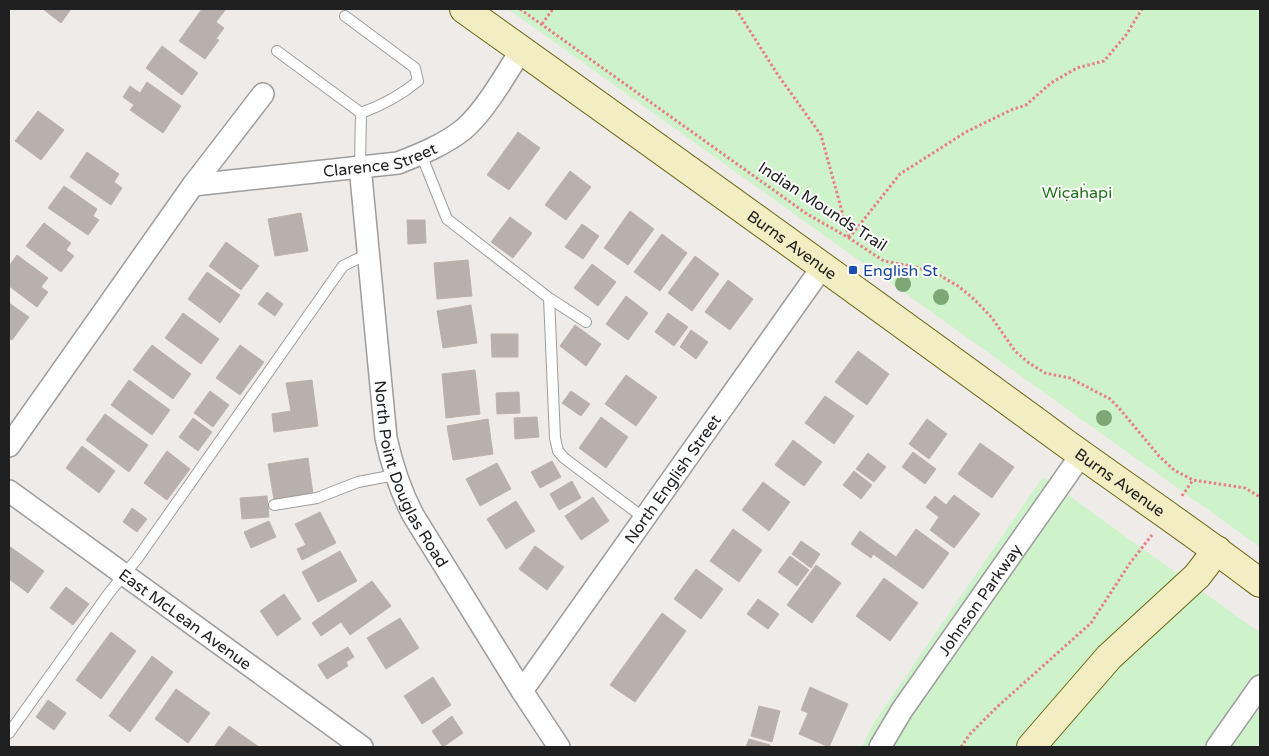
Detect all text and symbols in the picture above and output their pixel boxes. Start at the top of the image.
street label: Clarence Street [322,139,440,182]
street label: Indian Mounds Trail [754,158,891,256]
park label: Wic̣aḣapi [1042,183,1112,203]
street label: Burns Avenue [743,206,840,284]
place label: English St [863,261,938,281]
marker: English St [847,264,859,276]
street label: North Point Douglas Road [370,380,452,571]
street label: North English Street [620,411,726,548]
street label: Burns Avenue [1071,444,1169,522]
street label: Johnson Parkway [934,540,1027,660]
street label: East McLean Avenue [115,565,255,675]

